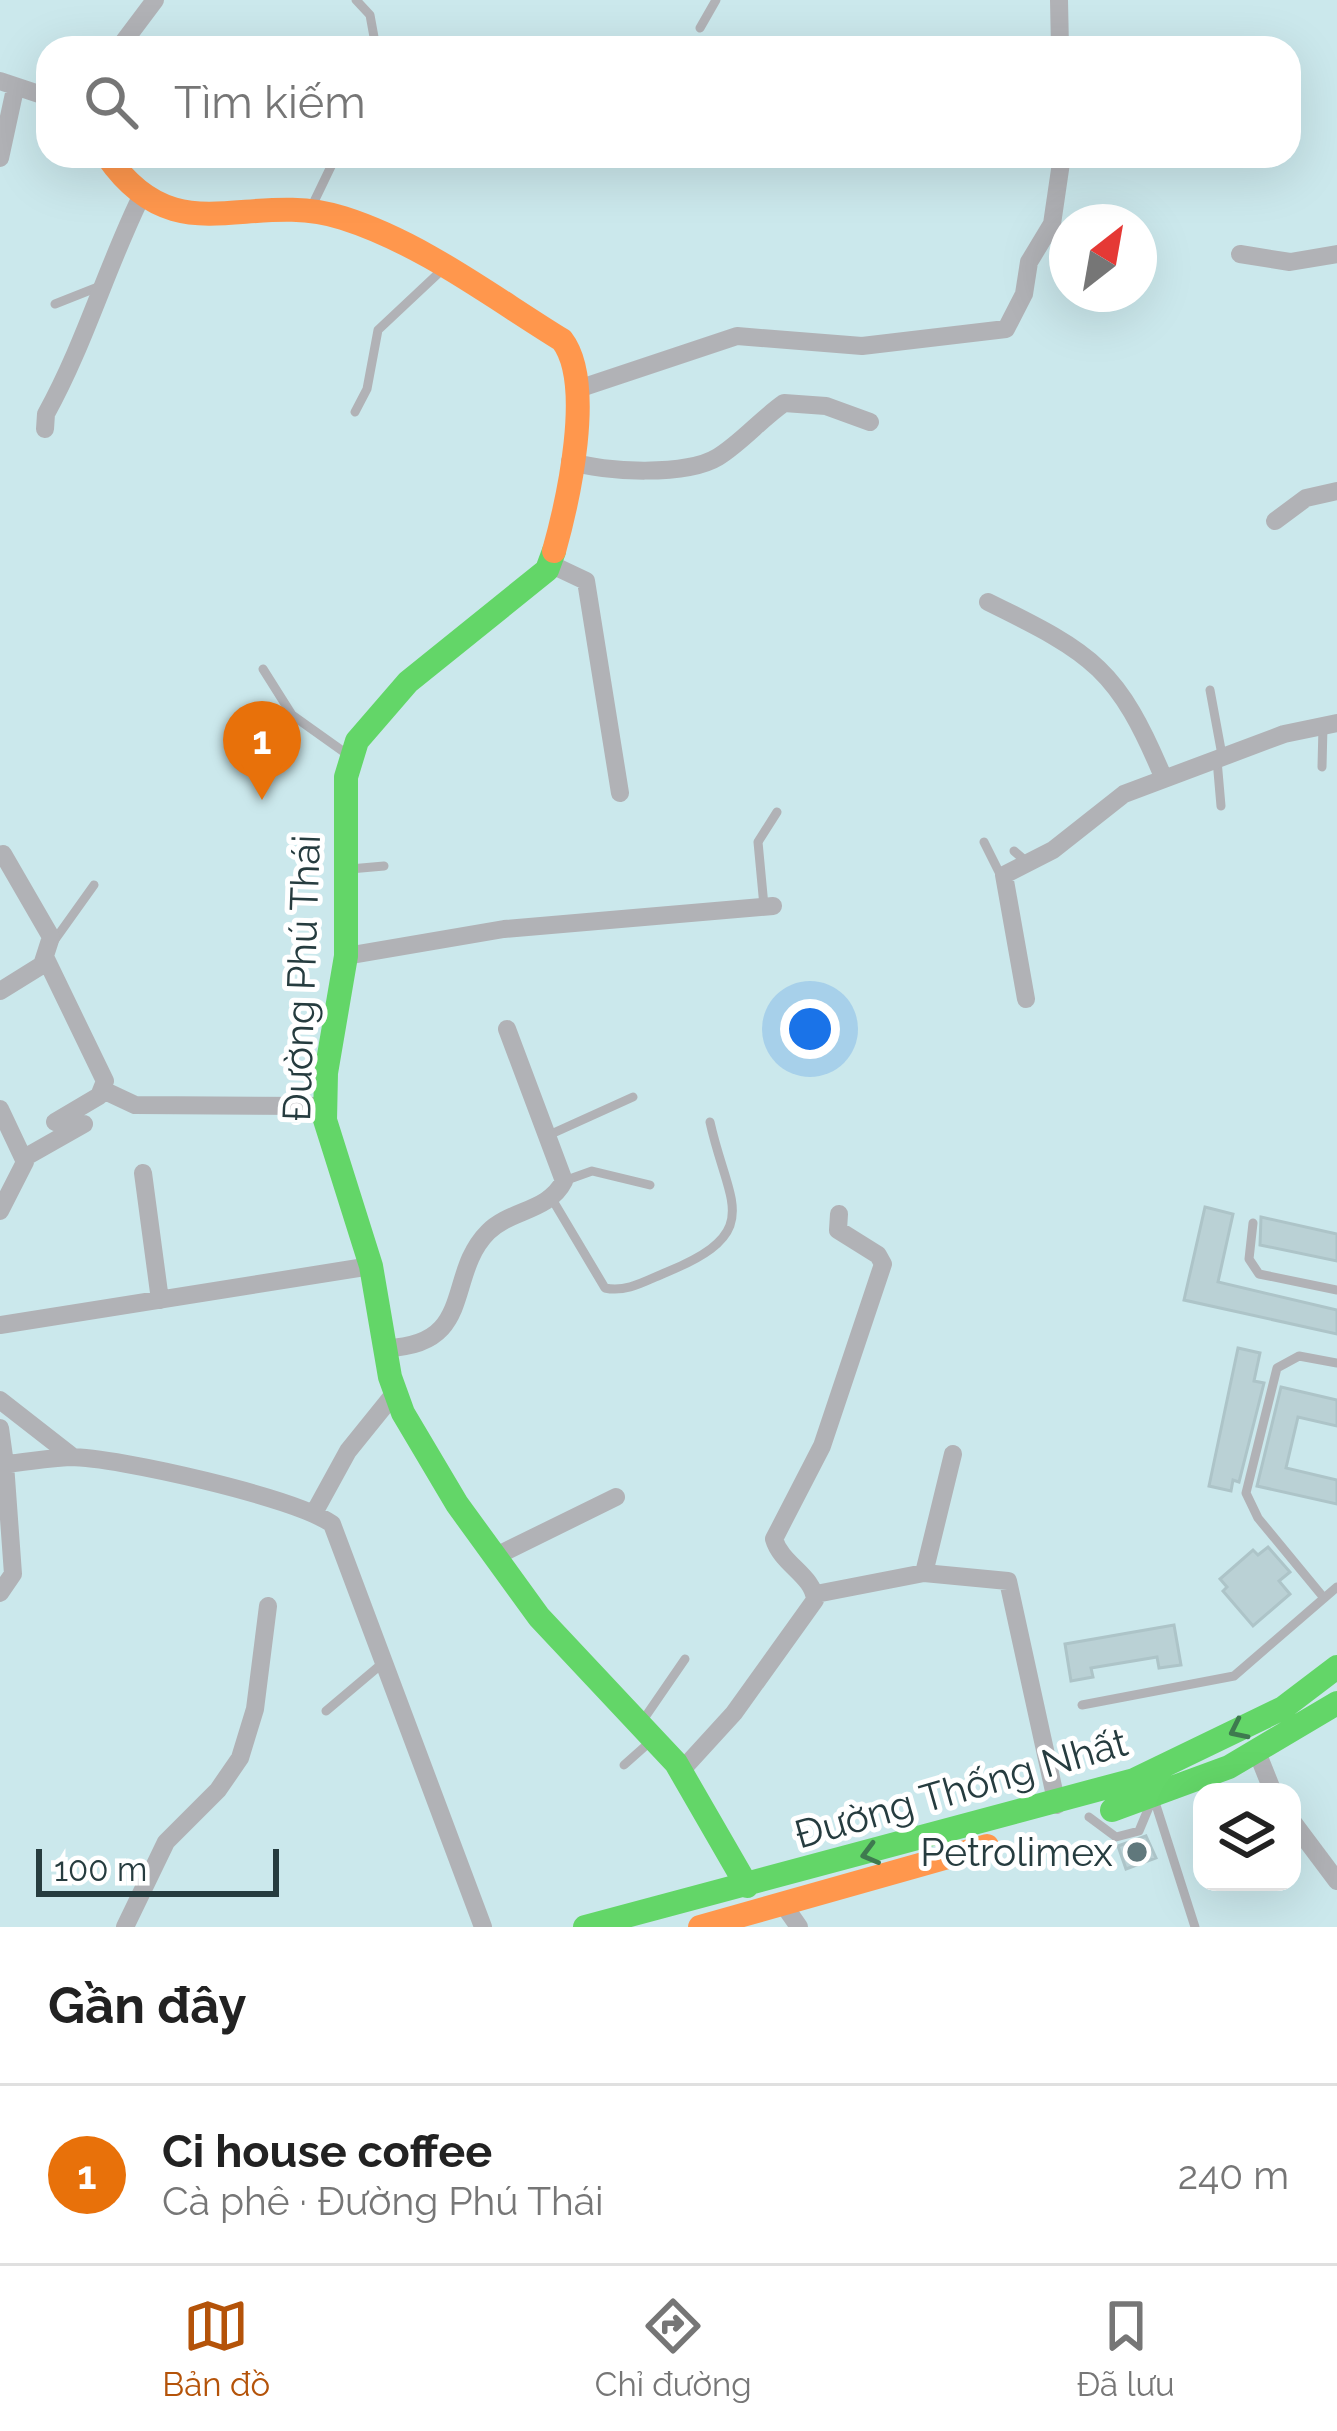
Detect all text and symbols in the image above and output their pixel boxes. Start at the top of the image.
search box [36,36,1301,168]
icon: search [78,69,144,135]
text: Tìm kiếm [174,76,366,129]
north arrow [1049,204,1157,312]
pin: 1 [223,701,301,800]
street label: Đường Phú Thái [273,834,329,1122]
your location [780,999,840,1059]
one-way arrow [1229,1715,1251,1738]
street label: Đường Thống Nhất [789,1719,1133,1857]
map controls [1193,1783,1301,1891]
button: layers [1193,1783,1301,1891]
place label: Petrolimex [920,1829,1113,1875]
marker: Petrolimex [1124,1839,1150,1865]
one-way arrow [860,1840,881,1865]
scale bar [36,1843,279,1896]
text: 100 m [54,1850,147,1889]
text: Gần đây [48,1975,247,2035]
text: Ci house coffee [162,2125,492,2178]
text: 1 [77,2152,97,2198]
text: 240 m [1178,2152,1289,2198]
text: Cà phê · Đường Phú Thái [162,2178,603,2224]
tab: Bản đồ [162,2293,270,2404]
tab: Chỉ đường [595,2293,752,2404]
tab: Đã lưu [1076,2293,1175,2404]

